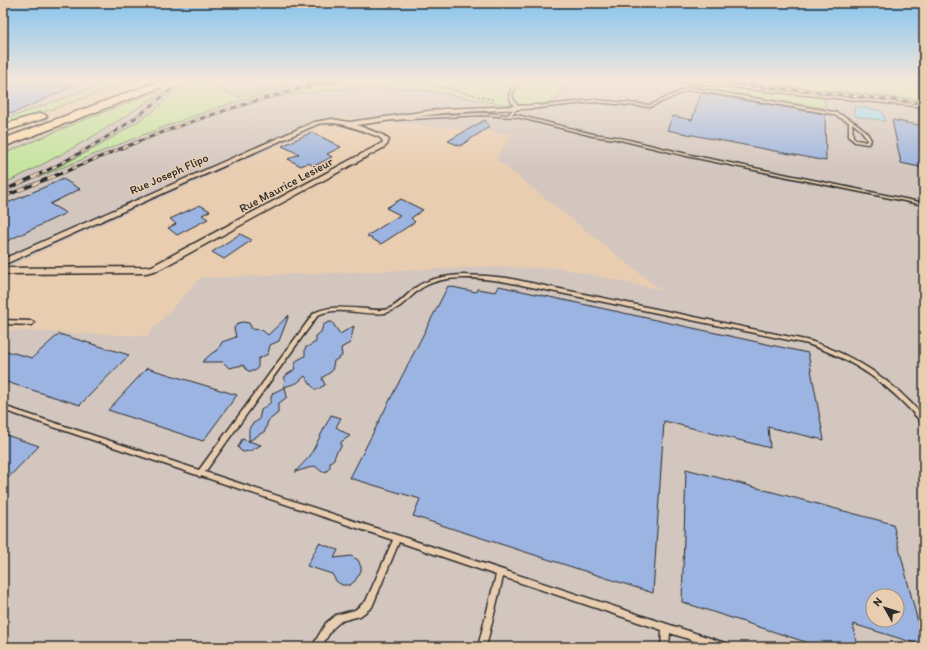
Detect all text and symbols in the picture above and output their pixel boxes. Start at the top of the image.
street label: Rue Joseph Flipo [127,150,211,198]
street label: Rue Maurice Lesieur [237,154,335,216]
north arrow [865,588,905,628]
text: N [870,595,885,609]

